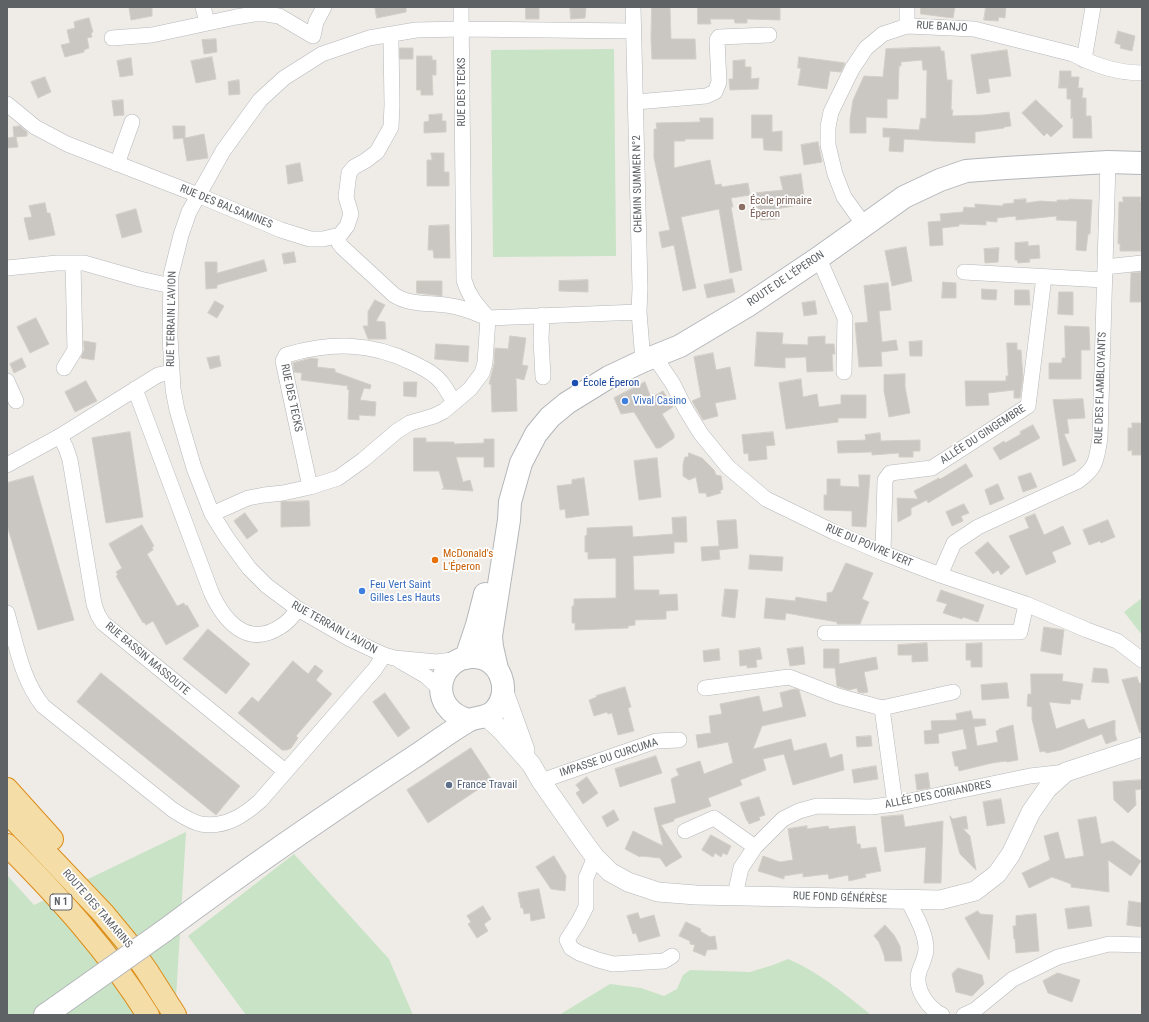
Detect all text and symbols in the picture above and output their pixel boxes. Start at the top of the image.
street label: RUE BANJO [916,19,968,35]
street label: RUE DES TECKS [455,57,469,127]
street label: CHEMIN SUMMER N°2 [631,135,645,233]
street label: RUE DES BALSAMINES [178,182,274,232]
place label: École primaire Éperon [750,194,812,220]
marker: École primaire Éperon [737,202,747,212]
street label: ROUTE DE L'ÉPERON [745,248,827,310]
street label: RUE TERRAIN L'AVION [165,271,179,367]
street label: RUE DES FLAMBLOYANTS [1092,332,1110,444]
street label: RUE DES TECKS [277,363,305,433]
place label: École Éperon [583,376,639,390]
marker: École Éperon [570,378,580,388]
place label: Vival Casino [633,394,687,408]
marker: Vival Casino [620,396,630,406]
street label: ALLÉE DU GINGEMBRE [938,403,1028,467]
street label: RUE DU POIVRE VERT [824,522,914,570]
place label: McDonald's L'Éperon [443,547,493,573]
marker: McDonald's L'Éperon [430,555,440,565]
place label: Feu Vert Saint Gilles Les Hauts [370,578,440,604]
marker: Feu Vert Saint Gilles Les Hauts [357,586,367,596]
street label: RUE TERRAIN L'AVION [289,599,379,657]
street label: RUE BASSIN MASSOUTE [102,620,192,698]
street label: IMPASSE DU CURCUMA [558,736,660,780]
place label: France Travail [457,778,517,792]
street label: ALLÉE DES CORIANDRES [884,778,992,812]
marker: France Travail [444,780,454,790]
street label: ROUTE DES TAMARINS [59,867,135,951]
street label: RUE FOND GÉNÉRÈSE [793,890,887,906]
road number: N 1 [50,894,72,910]

